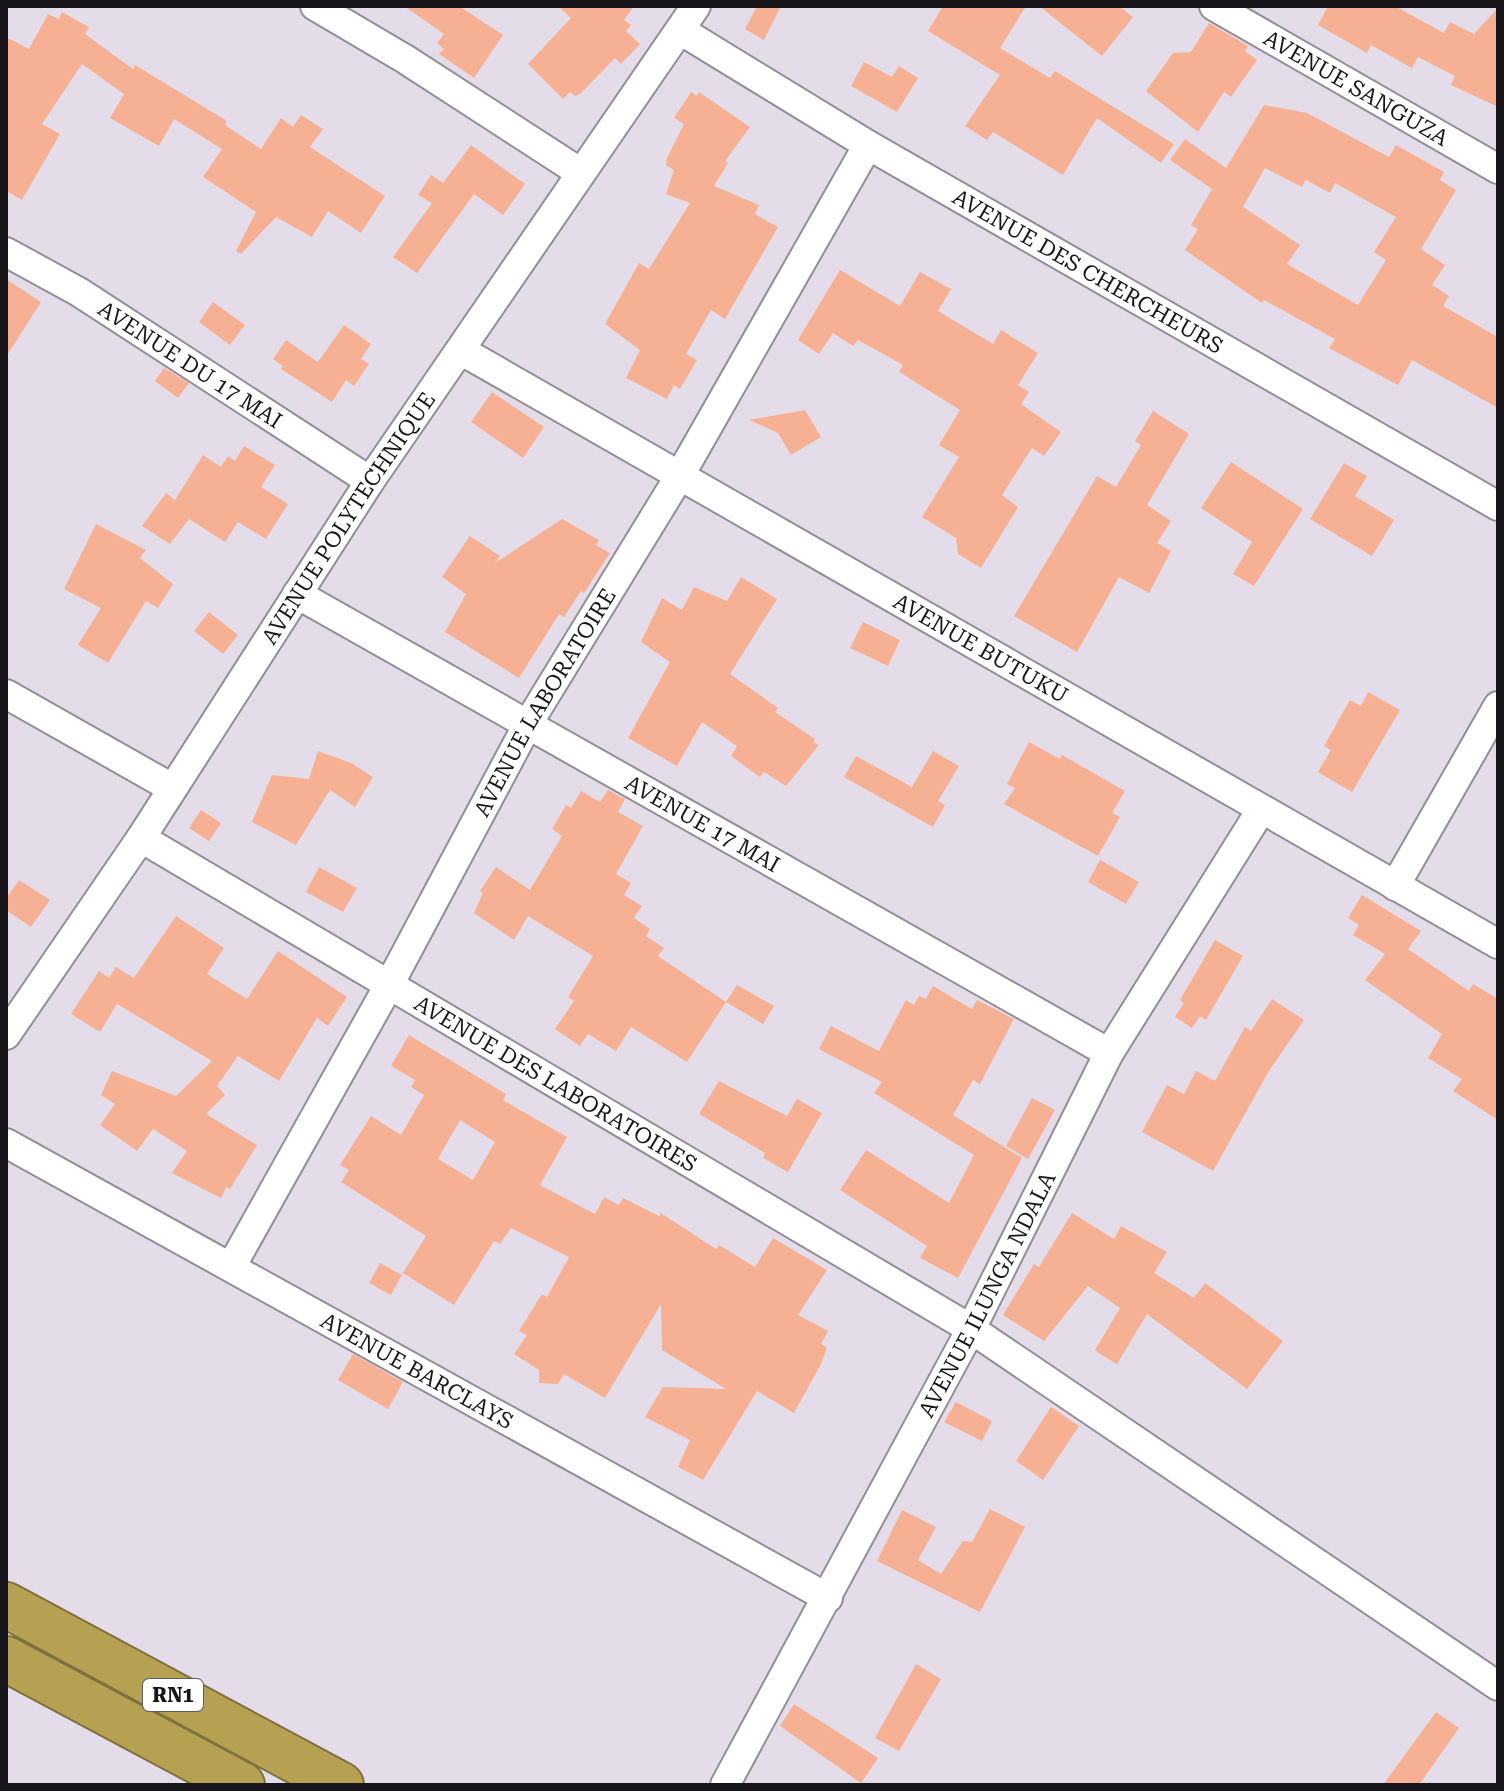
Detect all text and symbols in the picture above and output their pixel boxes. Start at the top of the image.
street label: AVENUE SANGUZA [1259,25,1454,151]
street label: AVENUE DES CHERCHEURS [948,184,1228,358]
street label: AVENUE DU 17 MAI [94,296,287,433]
street label: AVENUE POLYTECHNIQUE [256,387,440,649]
street label: AVENUE LABORATOIRE [469,584,620,820]
street label: AVENUE BUTUKU [889,588,1073,708]
street label: AVENUE 17 MAI [621,770,784,877]
street label: AVENUE DES LABORATOIRES [410,990,702,1177]
street label: AVENUE ILUNGA NDALA [913,1167,1060,1421]
street label: AVENUE BARCLAYS [317,1307,518,1434]
road number: RN1 [143,1679,203,1711]

